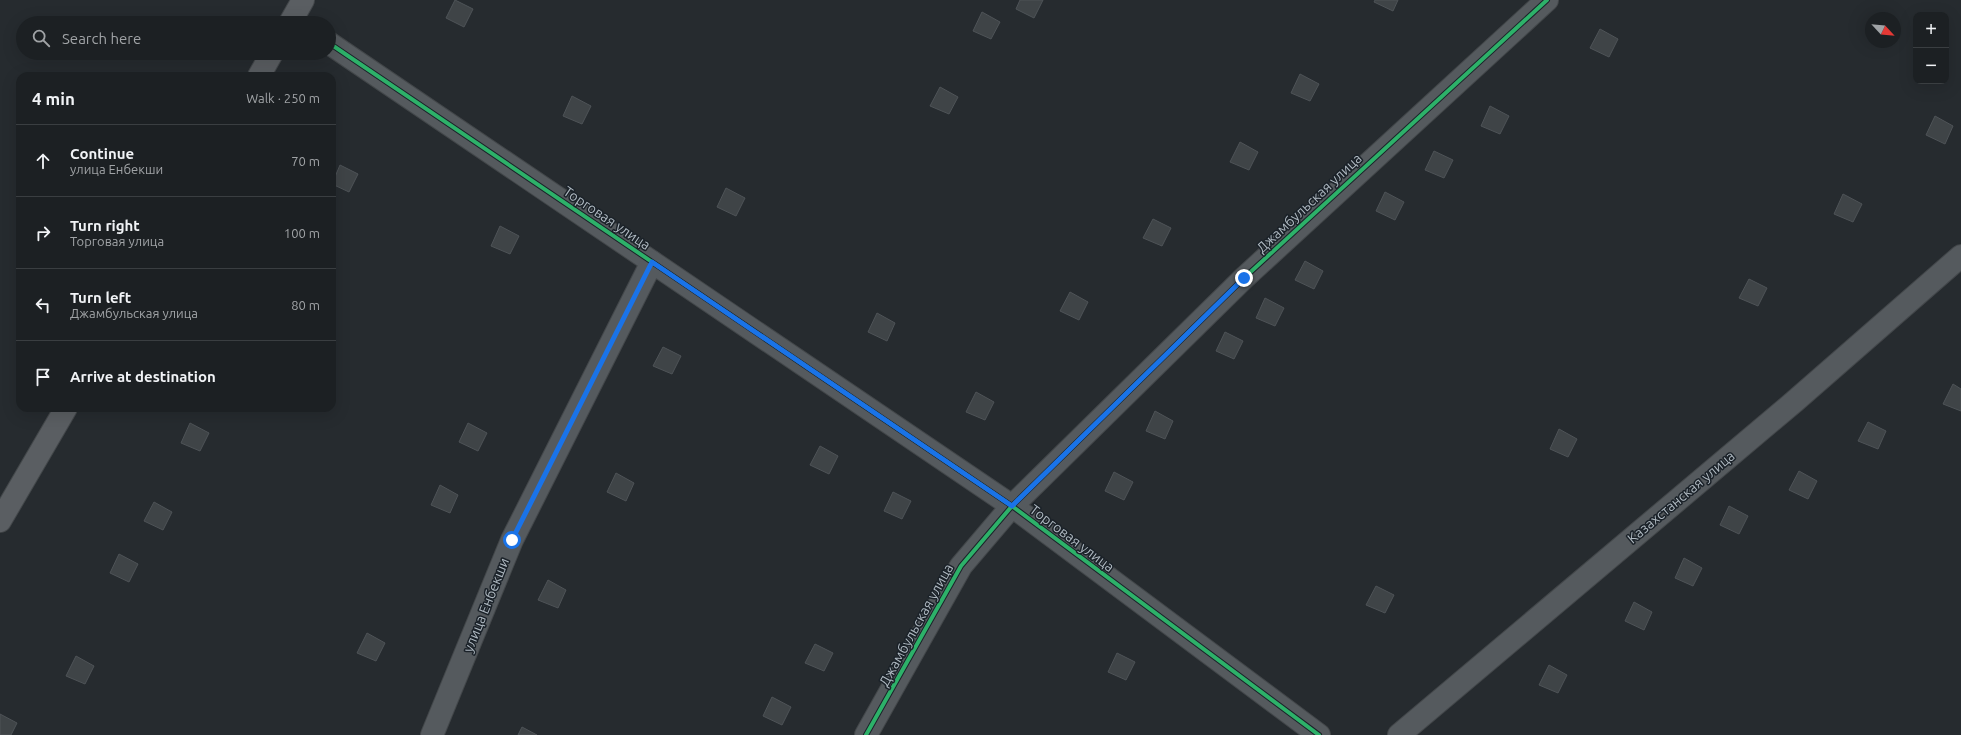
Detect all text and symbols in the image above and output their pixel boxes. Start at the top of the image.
north arrow [1865,12,1901,48]
map controls [1913,12,1949,84]
button: + [1913,12,1949,48]
search box [16,16,336,60]
icon: search [30,27,52,49]
text: Search here [62,30,141,47]
button: − [1913,48,1949,84]
text: 4 min [32,89,75,108]
text: Walk · 250 m [246,91,320,105]
text: Continue [70,145,134,162]
icon: ahead [32,150,54,172]
street label: Джамбульская улица [1253,150,1365,256]
text: 70 m [291,154,320,168]
text: улица Енбекши [70,162,163,176]
street label: Торговая улица [561,183,653,253]
text: Turn right [70,217,140,234]
icon: right [32,222,54,244]
text: 100 m [284,226,320,240]
text: Торговая улица [70,234,164,248]
route end [1235,269,1253,287]
text: Turn left [70,289,131,306]
icon: left [32,294,54,316]
text: 80 m [291,298,320,312]
text: Джамбульская улица [70,306,198,320]
icon: arrive [32,366,54,388]
text: Arrive at destination [70,368,216,385]
street label: Казахстанская улица [1624,448,1738,546]
street label: Торговая улица [1027,501,1117,575]
route start [503,531,521,549]
street label: улица Енбекши [460,555,512,655]
street label: Джамбульская улица [876,561,956,689]

